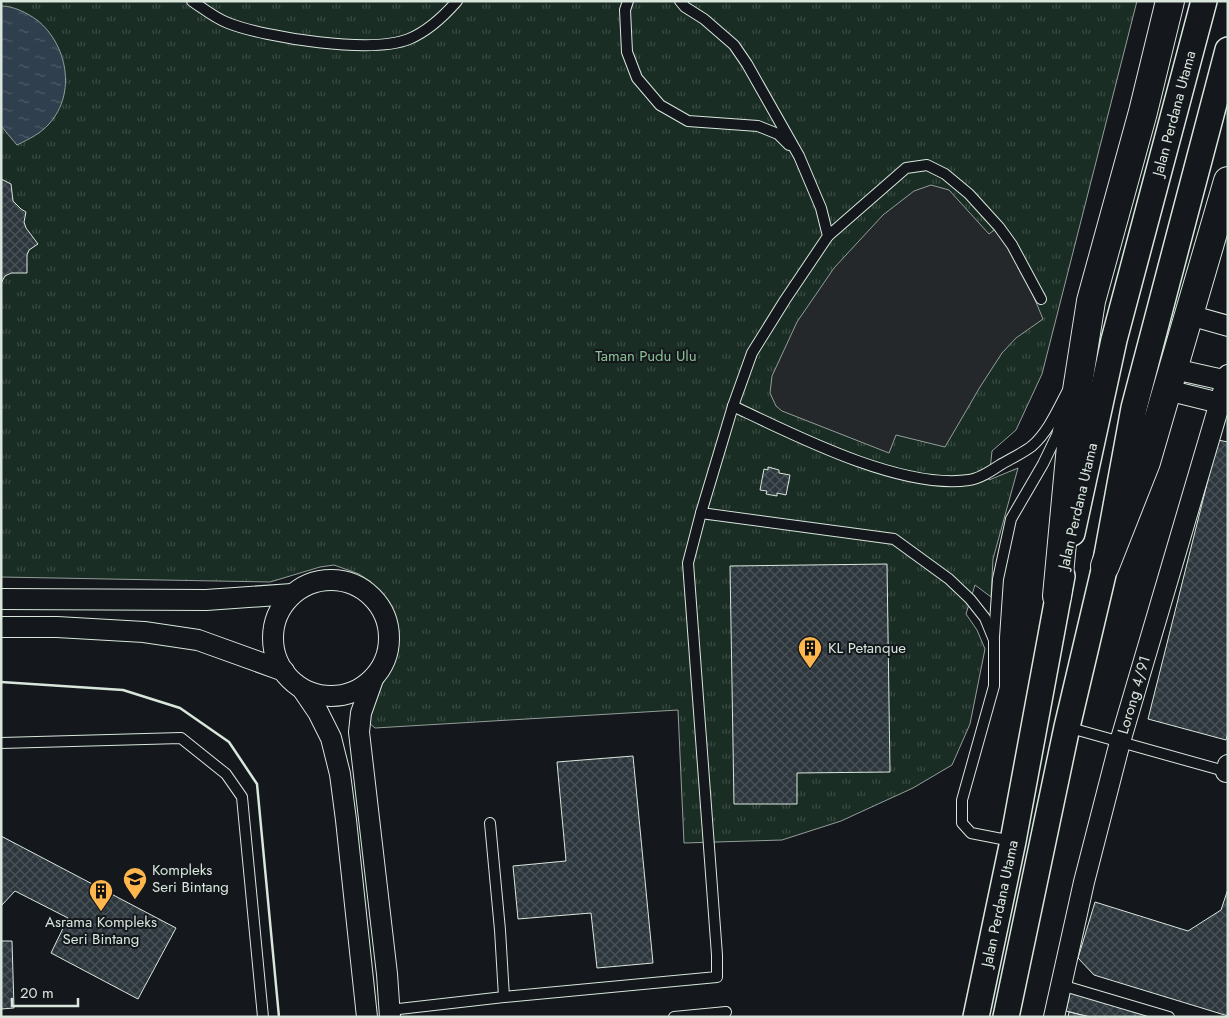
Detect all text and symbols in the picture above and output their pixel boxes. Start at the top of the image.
street label: Jalan Perdana Utama [1146,48,1201,181]
park label: Taman Pudu Ulu [595,345,697,367]
street label: Jalan Perdana Utama [1052,441,1103,573]
building icon: KL Petanque [797,635,823,669]
place label: KL Petanque [828,637,906,659]
street label: Lorong 4/91 [1112,653,1156,737]
street label: Jalan Perdana Utama [975,838,1024,971]
place label: Kompleks Seri Bintang [152,859,229,898]
school or university icon: Kompleks Seri Bintang [122,866,148,900]
building icon: Asrama Kompleks Seri Bintang [88,878,114,912]
place label: Asrama Kompleks Seri Bintang [45,911,157,950]
scale bar [12,976,79,1008]
text: 20 m [20,982,54,1004]

